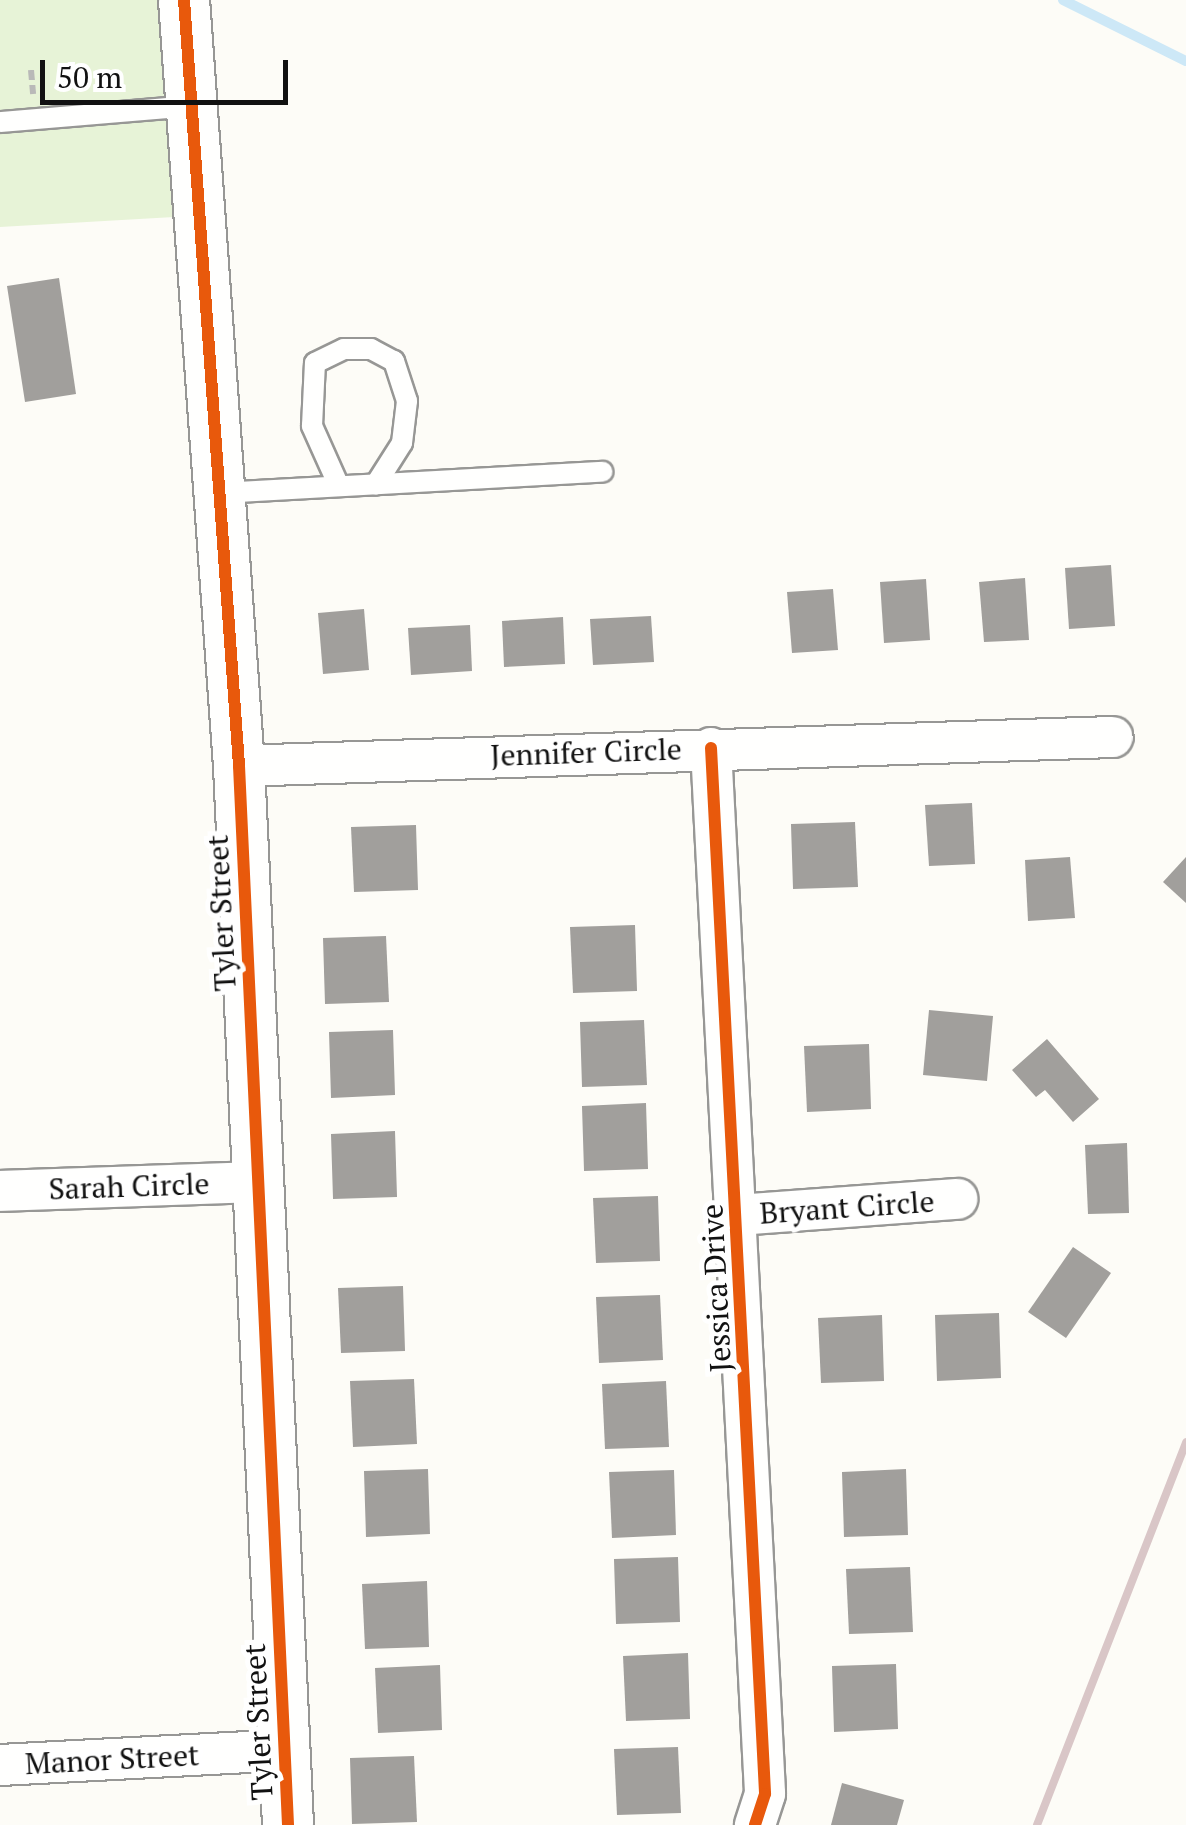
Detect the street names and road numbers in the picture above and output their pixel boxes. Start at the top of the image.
street label: Jennifer Circle [490,731,682,773]
street label: Tyler Street [199,834,243,992]
street label: Sarah Circle [48,1165,210,1207]
street label: Bryant Circle [758,1183,936,1231]
street label: Jessica Drive [694,1203,738,1373]
street label: Tyler Street [236,1643,280,1801]
street label: Manor Street [24,1736,200,1782]

